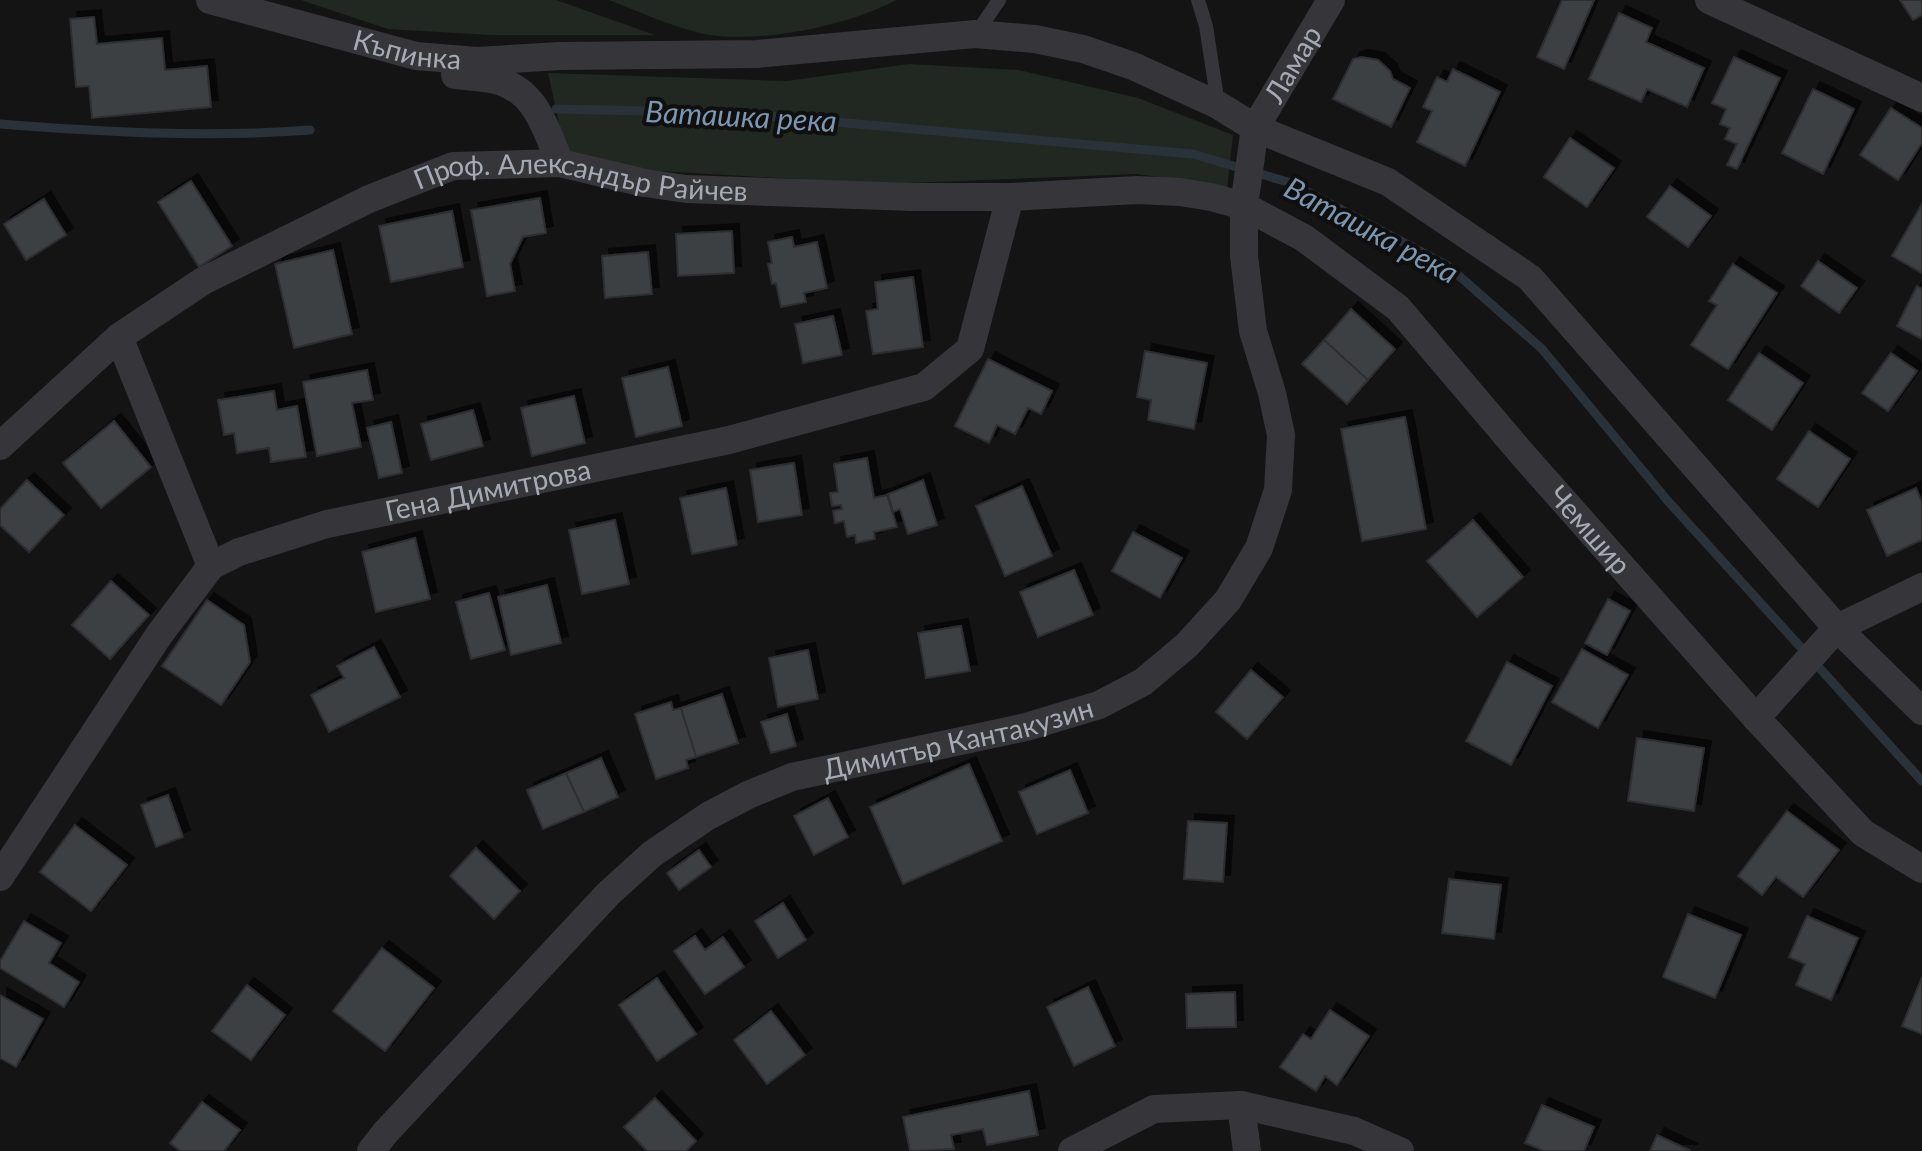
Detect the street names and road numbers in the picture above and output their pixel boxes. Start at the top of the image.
street label: Ламар [1256,19,1328,109]
street label: Къпинка [350,22,463,76]
street label: Проф. Александър Райчев [408,145,748,207]
street label: Гена Димитрова [382,451,594,527]
street label: Чемшир [1542,478,1639,581]
street label: Димитър Кантакузин [820,690,1097,786]

